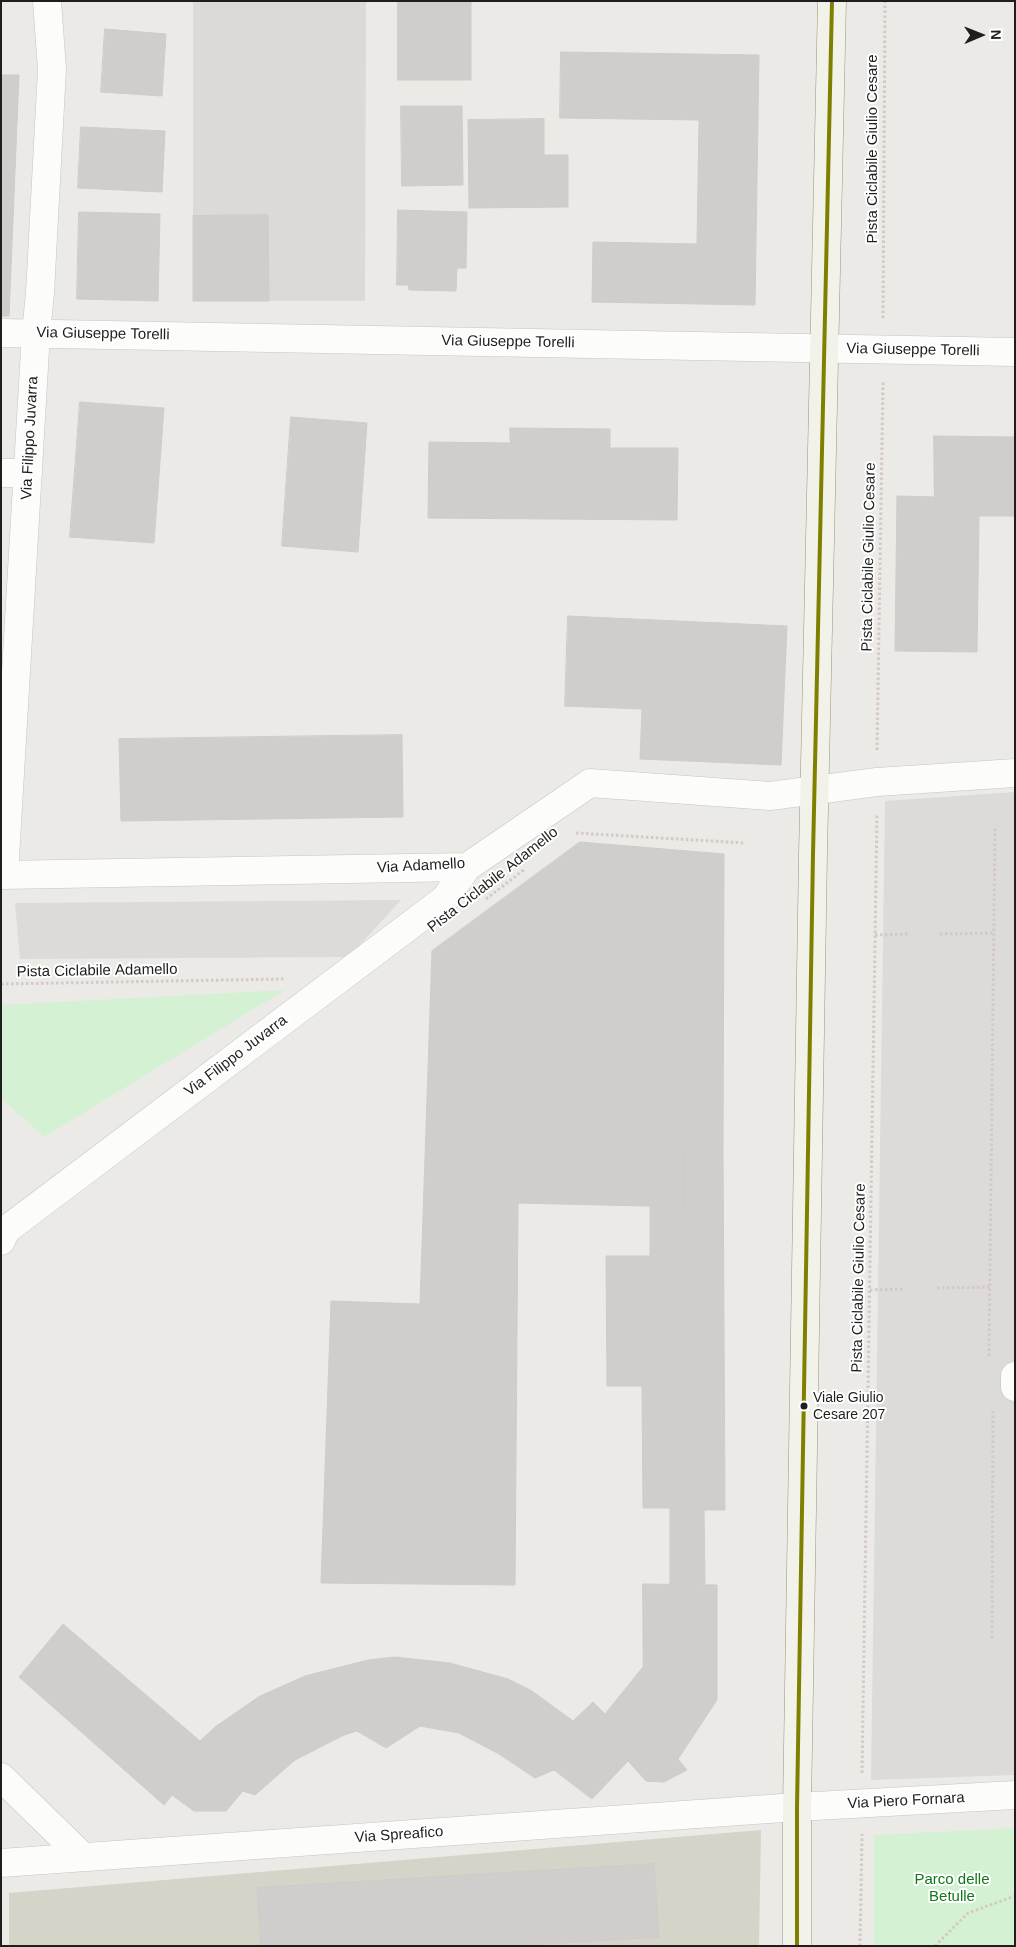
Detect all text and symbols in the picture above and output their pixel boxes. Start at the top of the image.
north arrow [956,10,1006,60]
text: N [988,30,1004,40]
street label: Pista Ciclabile Giulio Cesare [864,54,882,244]
street label: Via Giuseppe Torelli [36,324,170,344]
street label: Via Giuseppe Torelli [441,332,575,352]
street label: Via Giuseppe Torelli [846,340,980,360]
street label: Via Filippo Juvarra [18,376,42,500]
street label: Pista Ciclabile Giulio Cesare [858,462,880,652]
street label: Pista Ciclabile Adamello [424,823,562,937]
street label: Via Adamello [377,855,465,877]
street label: Pista Ciclabile Adamello [16,961,178,981]
street label: Via Filippo Juvarra [181,1012,291,1100]
street label: Pista Ciclabile Giulio Cesare [848,1183,870,1373]
place label: Viale Giulio Cesare 207 [813,1390,885,1422]
marker: Viale Giulio Cesare 207 [799,1401,809,1411]
street label: Via Piero Fornara [847,1789,965,1813]
street label: Via Spreafico [354,1823,444,1847]
park label: Parco delle Betulle [914,1871,990,1906]

